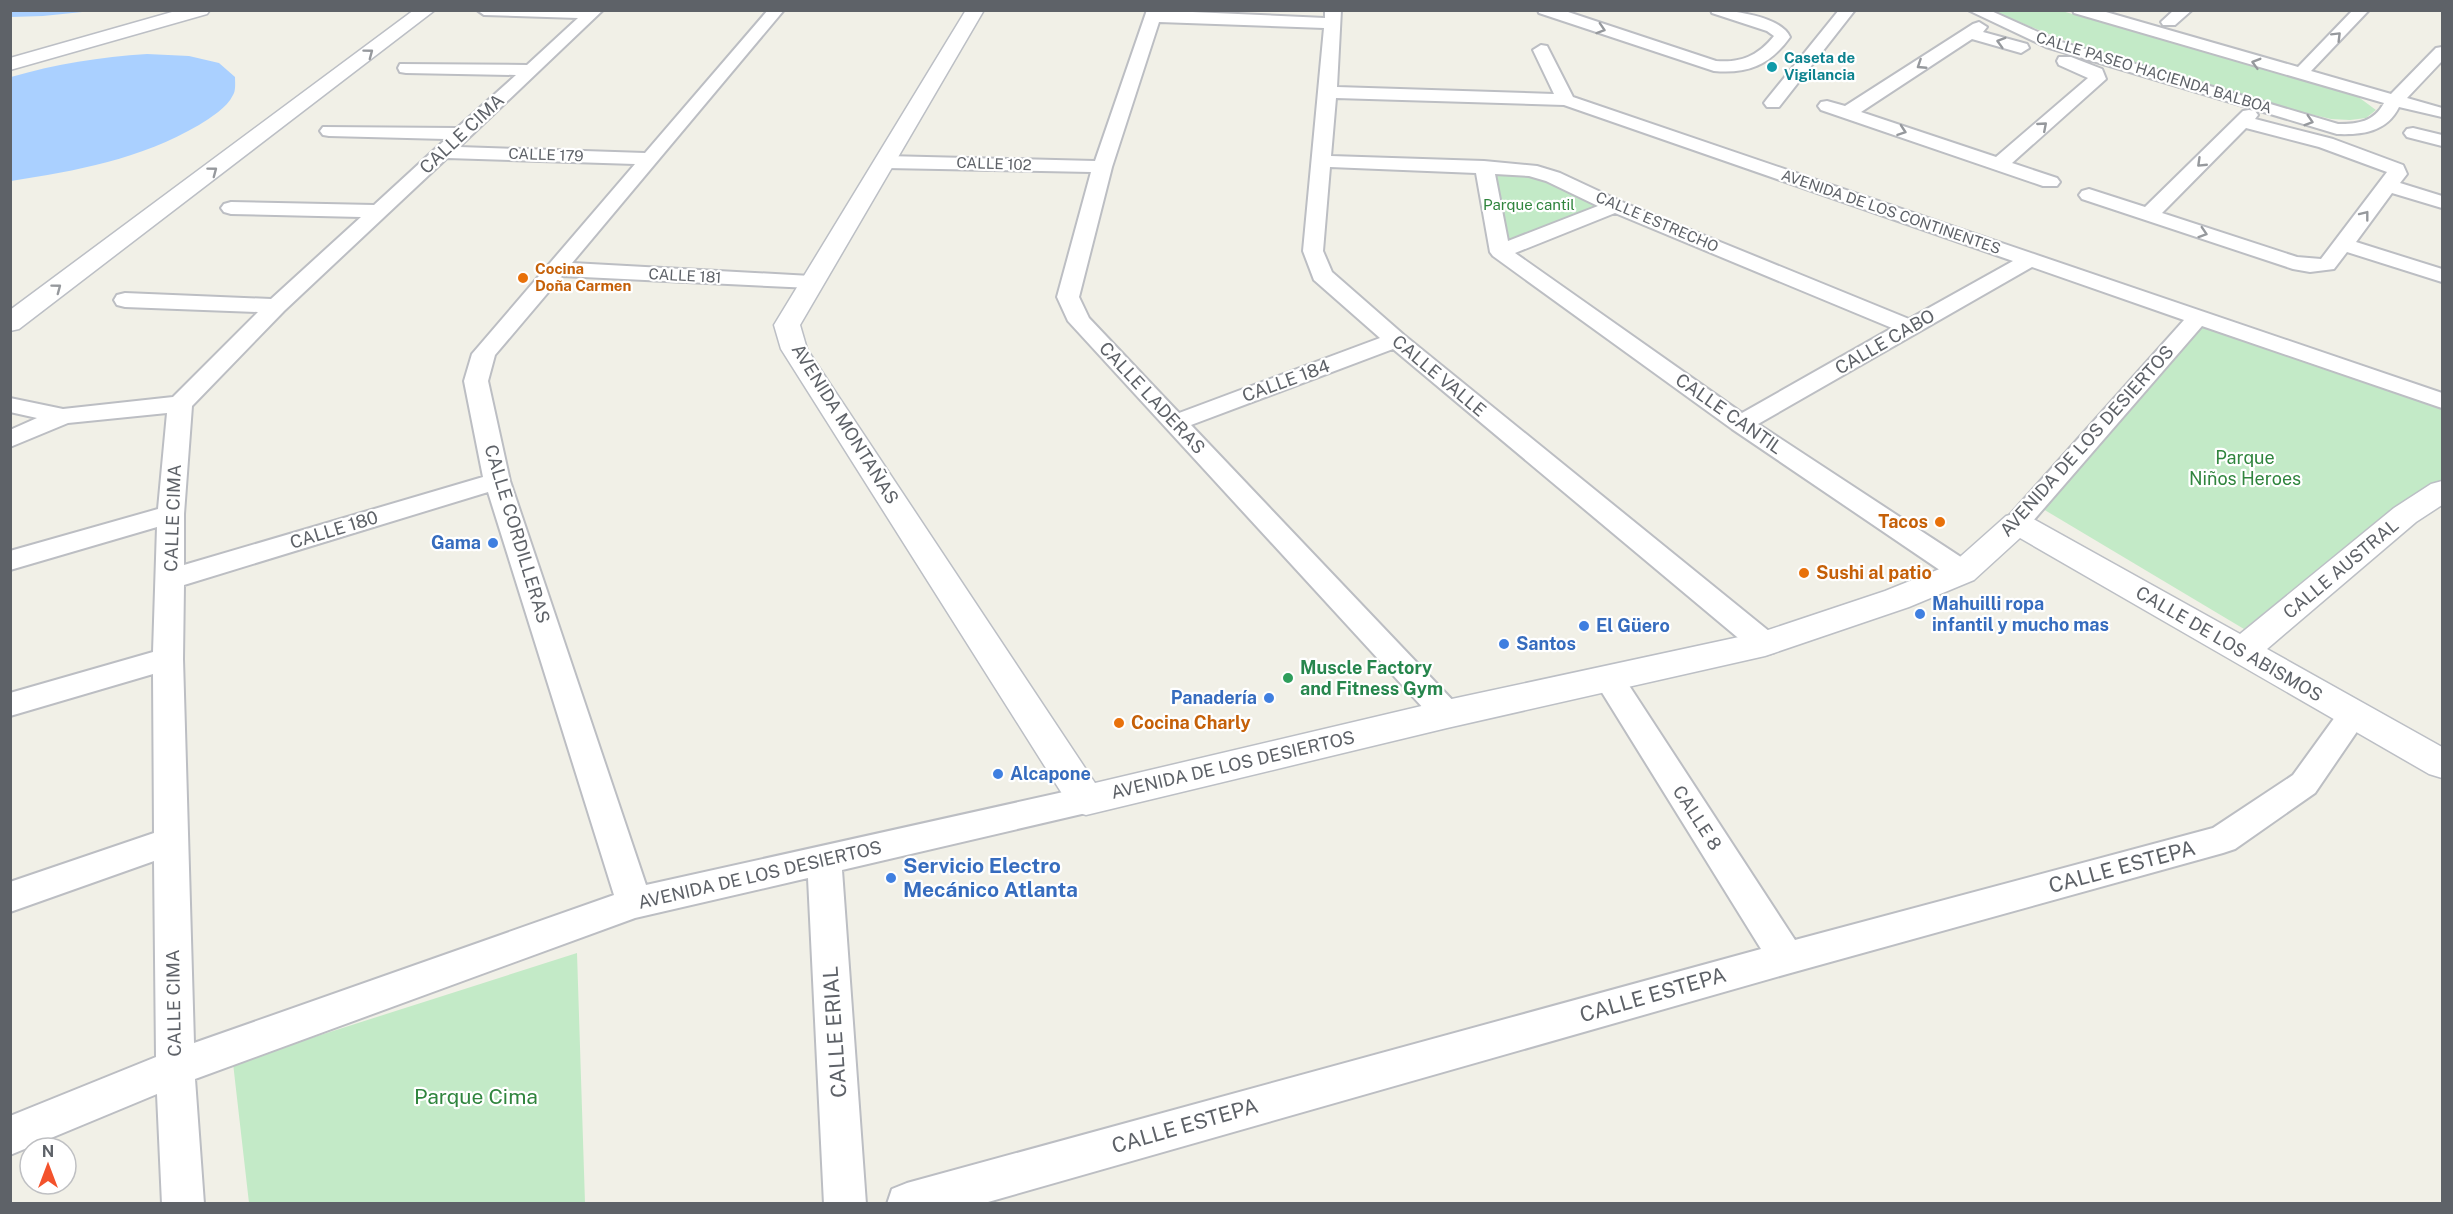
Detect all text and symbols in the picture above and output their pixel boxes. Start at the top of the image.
one-way arrow [1595,21,1606,34]
street label: CALLE PASEO HACIENDA BALBOA [2034,28,2274,117]
one-way arrow [2329,32,2340,43]
one-way arrow [1996,37,2007,49]
place label: Caseta de Vigilancia [1784,49,1855,83]
one-way arrow [362,50,373,61]
one-way arrow [1916,58,1927,69]
one-way arrow [2251,58,2262,70]
marker: Caseta de Vigilancia [1765,60,1779,74]
street label: CALLE CIMA [415,89,508,178]
one-way arrow [2303,114,2314,126]
one-way arrow [2036,122,2047,133]
one-way arrow [1896,124,1907,137]
street label: CALLE 179 [508,145,584,164]
street label: CALLE 102 [956,154,1032,173]
one-way arrow [2198,155,2209,166]
street label: AVENIDA DE LOS CONTINENTES [1779,166,2003,257]
one-way arrow [206,167,217,178]
street label: CALLE ESTRECHO [1593,188,1721,255]
park label: Parque cantil [1483,196,1575,213]
one-way arrow [2358,210,2369,221]
one-way arrow [2197,226,2208,238]
place label: Cocina Doña Carmen [535,260,631,294]
street label: CALLE 181 [648,265,722,286]
marker: Cocina Doña Carmen [516,271,530,285]
one-way arrow [51,284,62,295]
street label: CALLE CABO [1831,305,1938,379]
street label: CALLE VALLE [1388,330,1490,421]
street label: CALLE LADERAS [1095,337,1210,458]
street label: AVENIDA MONTAÑAS [788,339,904,508]
street label: AVENIDA DE LOS DESIERTOS [1995,341,2178,540]
street label: CALLE 184 [1239,355,1332,406]
street label: CALLE CANTIL [1672,369,1787,458]
street label: CALLE CORDILLERAS [480,442,555,626]
park label: Parque Niños Heroes [2189,447,2301,489]
street label: CALLE CIMA [160,464,185,572]
street label: CALLE 180 [287,506,381,553]
place label: Tacos [1878,511,1928,532]
street label: CALLE AUSTRAL [2279,514,2403,623]
marker: Tacos [1933,515,1947,529]
place label: Gama [431,532,481,553]
marker: Gama [486,536,500,550]
place label: Sushi al patio [1816,562,1932,583]
marker: Sushi al patio [1797,566,1811,580]
street label: CALLE DE LOS ABISMOS [2132,581,2326,706]
place label: Mahuilli ropa infantil y mucho mas [1932,593,2109,635]
marker: Mahuilli ropa infantil y mucho mas [1913,607,1927,621]
place label: El Güero [1596,615,1670,636]
marker: El Güero [1577,619,1591,633]
place label: Santos [1516,633,1576,654]
marker: Santos [1497,637,1511,651]
place label: Muscle Factory and Fitness Gym [1300,657,1443,699]
marker: Muscle Factory and Fitness Gym [1281,671,1295,685]
place label: Panadería [1171,687,1257,708]
marker: Panadería [1262,691,1276,705]
place label: Cocina Charly [1131,712,1251,733]
marker: Cocina Charly [1112,716,1126,730]
street label: AVENIDA DE LOS DESIERTOS [1109,726,1357,803]
place label: Alcapone [1010,763,1091,784]
marker: Alcapone [991,767,1005,781]
street label: CALLE 8 [1669,781,1726,854]
street label: CALLE ESTEPA [2046,835,2198,898]
street label: AVENIDA DE LOS DESIERTOS [636,836,884,913]
place label: Servicio Electro Mecánico Atlanta [903,853,1078,902]
marker: Servicio Electro Mecánico Atlanta [884,871,898,885]
street label: CALLE CIMA [162,949,185,1057]
street label: CALLE ESTEPA [1577,962,1729,1027]
street label: CALLE ERIAL [817,965,852,1099]
park label: Parque Cima [414,1084,538,1109]
street label: CALLE ESTEPA [1109,1093,1261,1158]
north arrow [18,1136,78,1196]
text: N [42,1142,54,1161]

